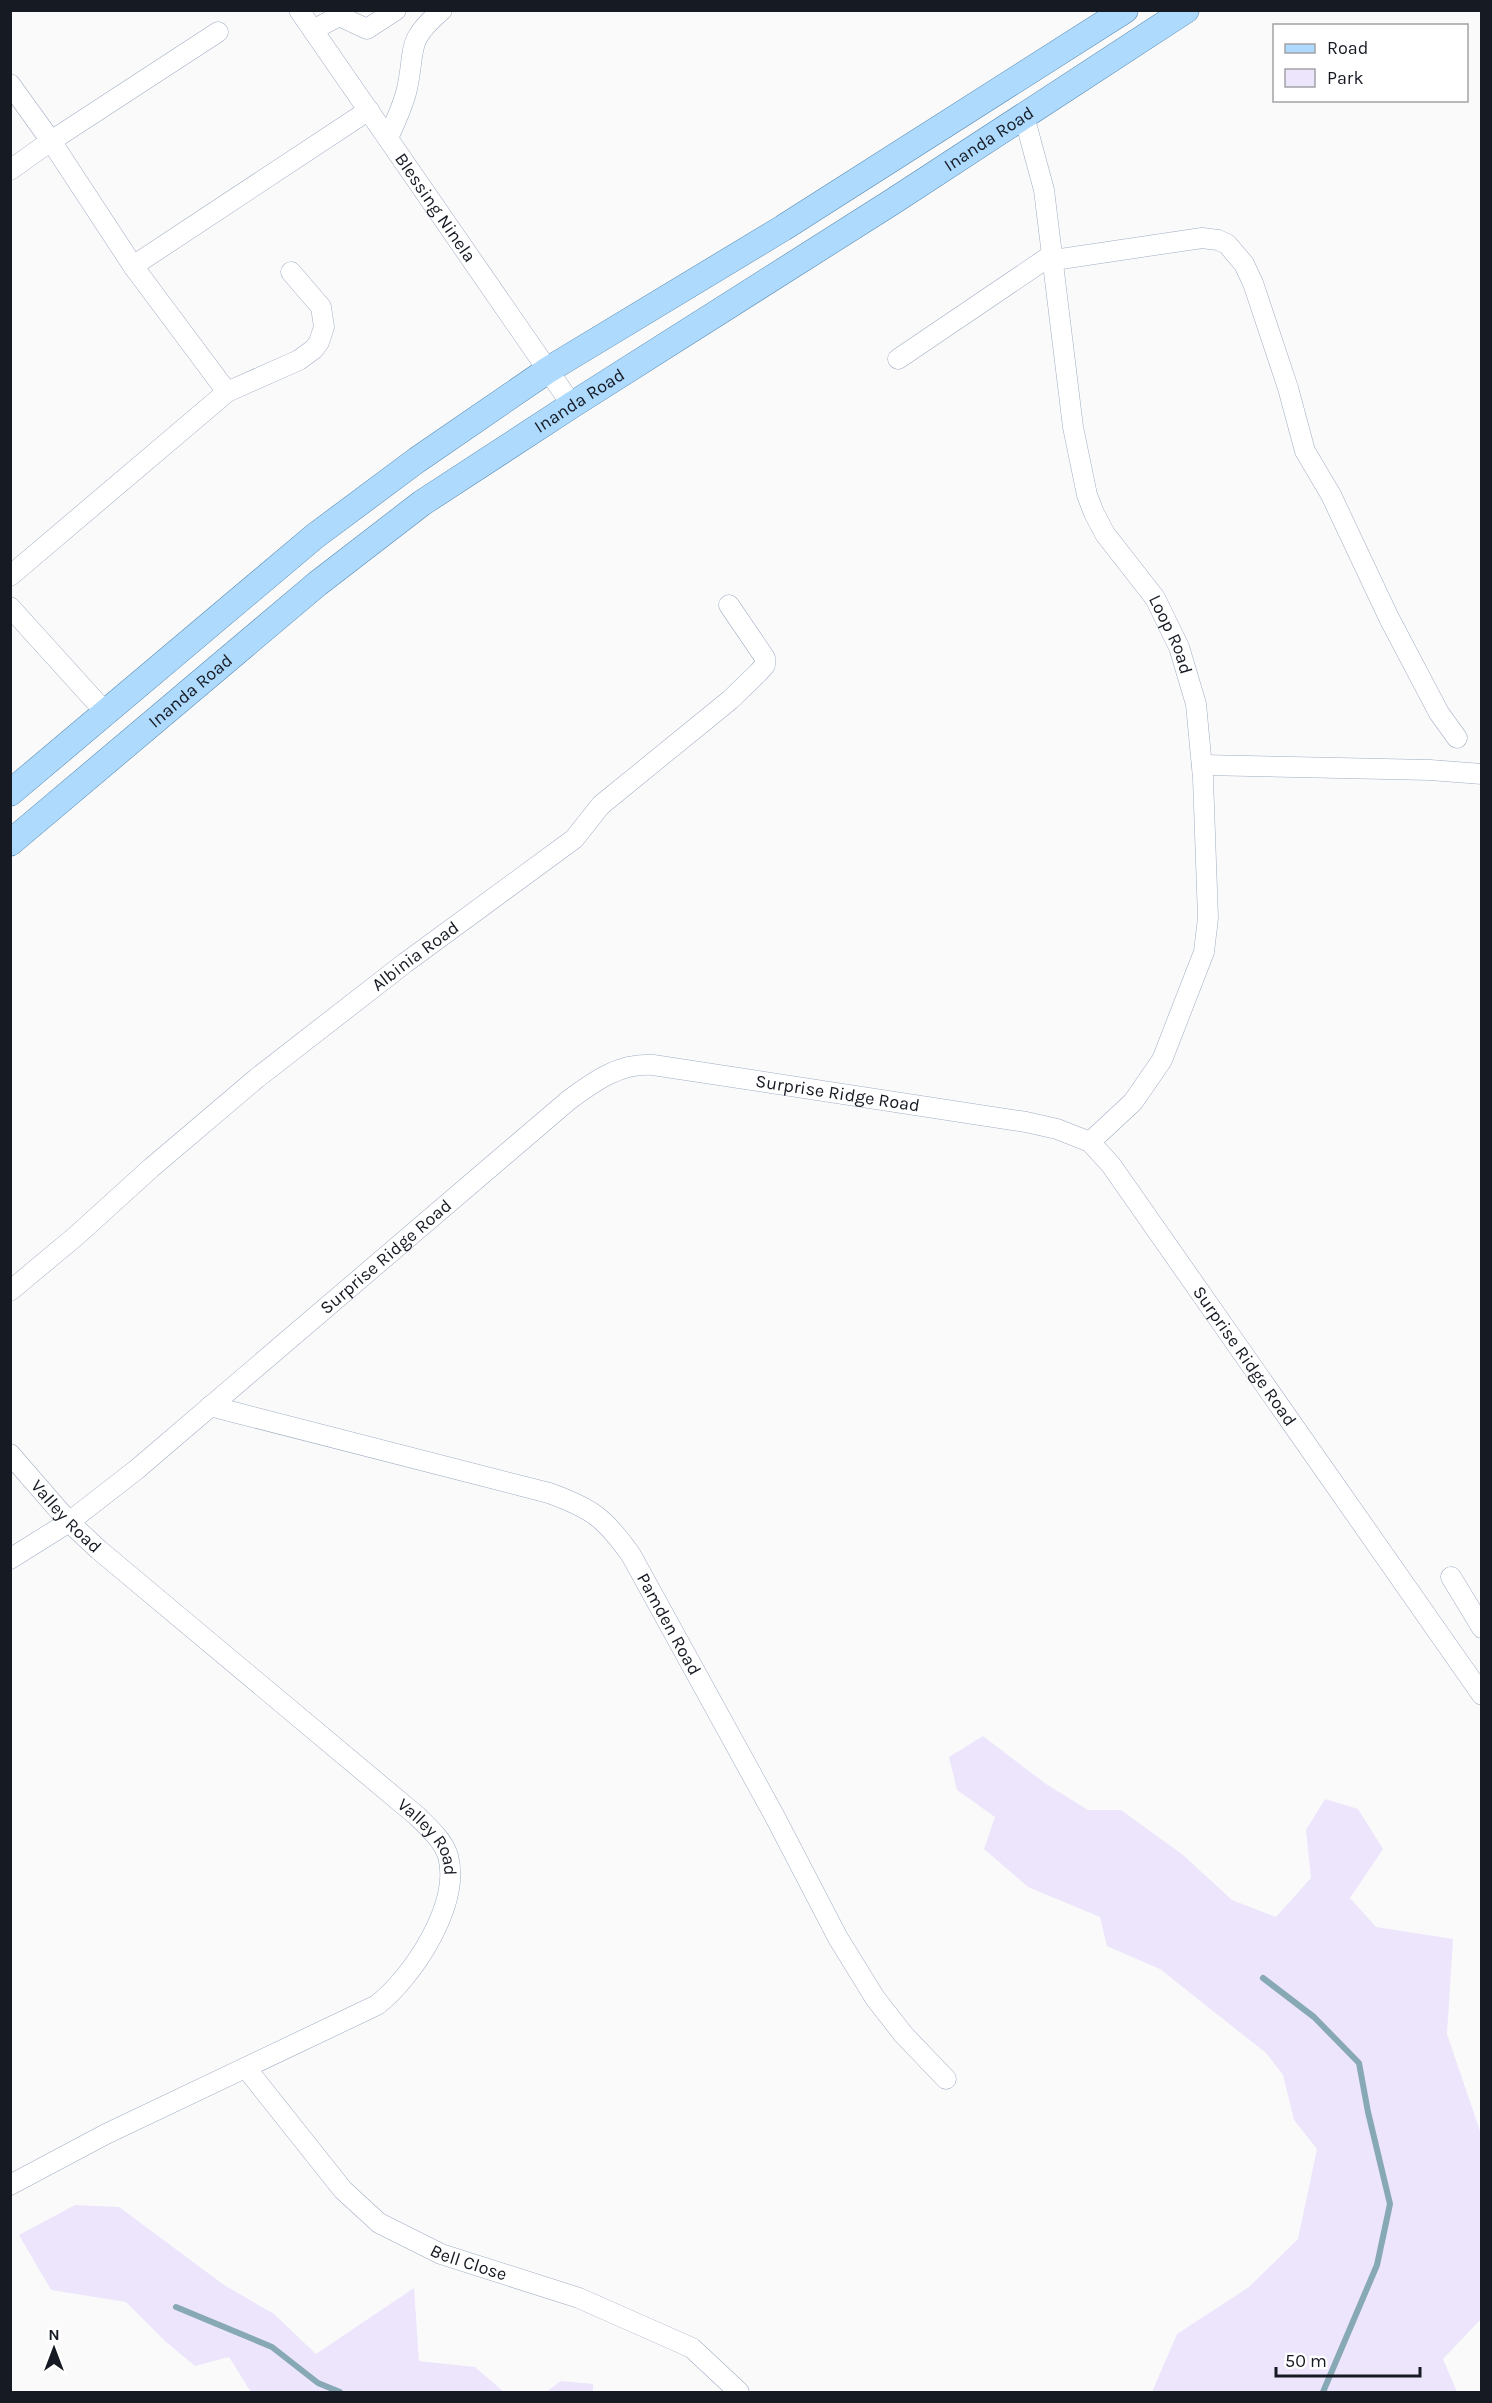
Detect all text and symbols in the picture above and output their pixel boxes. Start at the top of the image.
legend [1273,24,1468,102]
text: Road [1327,37,1368,59]
text: Park [1327,67,1364,89]
street label: Inanda Road [940,101,1038,176]
street label: Blessing Ninela [390,149,481,266]
street label: Inanda Road [530,364,629,438]
street label: Loop Road [1144,591,1197,677]
street label: Inanda Road [144,649,237,732]
street label: Albinia Road [367,916,463,996]
street label: Surprise Ridge Road [754,1070,921,1117]
street label: Surprise Ridge Road [316,1194,456,1319]
street label: Surprise Ridge Road [1188,1282,1301,1430]
street label: Valley Road [26,1475,106,1558]
street label: Pamden Road [632,1569,706,1679]
street label: Valley Road [393,1793,461,1876]
street label: Bell Close [426,2239,510,2285]
north arrow [24,2319,84,2379]
text: N [48,2325,60,2344]
scale bar [1276,2340,1420,2378]
text: 50 m [1285,2350,1327,2372]

